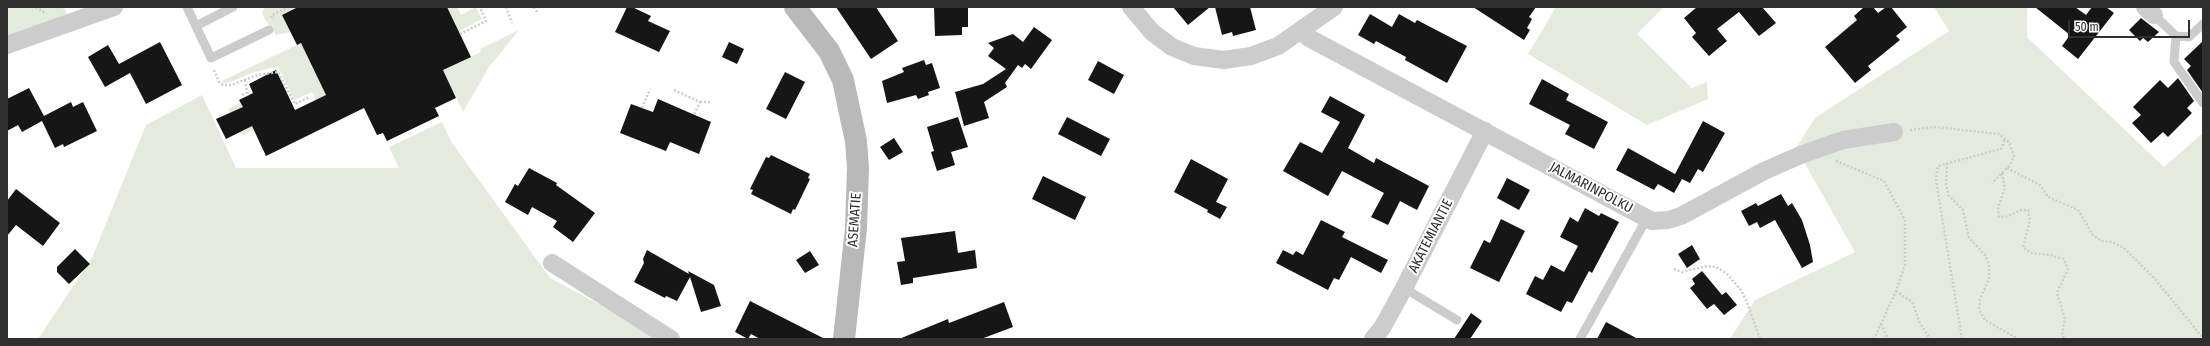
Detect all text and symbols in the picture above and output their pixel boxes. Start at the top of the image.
scale bar [2070,12,2192,38]
text: 50 m [2075,20,2099,34]
street label: JALMARINPOLKU [1546,159,1636,217]
street label: ASEMATIE [845,192,865,248]
street label: AKATEMIANTIE [1405,196,1457,276]

